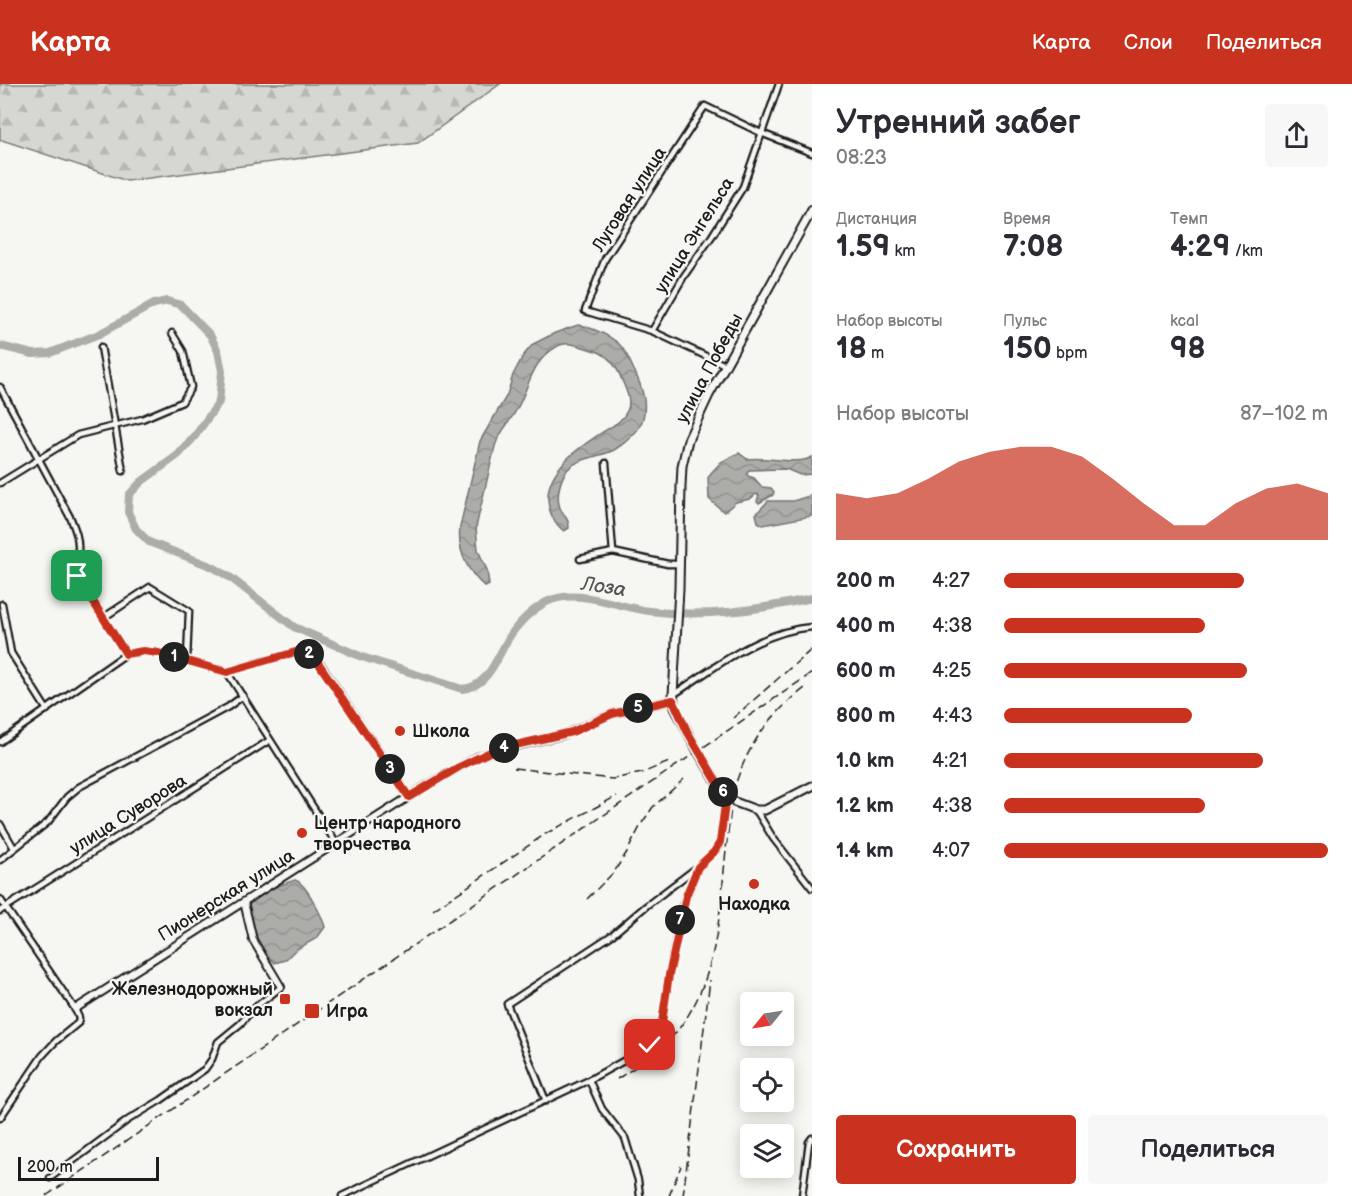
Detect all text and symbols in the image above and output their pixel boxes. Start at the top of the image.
text: Карта [30,26,110,59]
text: Карта [1032,30,1091,55]
text: Слои [1124,30,1173,55]
text: Поделиться [1206,30,1322,55]
text: Утренний забег [836,103,1081,143]
button: share [1265,104,1328,167]
street label: Луговая улица [587,143,671,256]
text: 08:23 [836,146,887,170]
street label: улица Энгельса [650,173,739,297]
text: Дистанция [836,210,917,229]
text: Время [1003,210,1051,229]
text: Темп [1170,210,1208,229]
text: 1.59 [836,229,890,265]
text: 7:08 [1003,229,1063,265]
text: 4:29 [1170,229,1230,265]
text: km [890,242,916,261]
text: /km [1230,242,1263,261]
street label: улица Победы [672,310,747,427]
text: Набор высоты [836,312,943,331]
text: Пульс [1003,312,1047,331]
text: kcal [1170,312,1199,331]
text: 18 [836,331,867,367]
text: 150 [1003,331,1052,367]
text: 98 [1170,331,1206,367]
text: m [867,344,884,363]
text: bpm [1052,344,1087,363]
text: Набор высоты [836,402,969,426]
text: 87–102 m [1240,402,1328,426]
pin [51,550,102,601]
icon: arrive [60,559,93,592]
text: 200 m [836,569,895,593]
text: 4:27 [932,569,970,593]
water label: Лоза [578,571,628,602]
text: 400 m [836,614,895,638]
text: 4:38 [932,614,972,638]
pin: 2 [294,639,324,669]
pin: 1 [159,642,189,672]
text: 2 [304,644,314,663]
text: 1 [171,647,177,666]
text: 600 m [836,659,896,683]
text: 4:25 [932,659,972,683]
pin: 5 [623,693,653,723]
text: 5 [633,698,643,717]
text: 800 m [836,704,895,728]
text: 4:43 [932,704,973,728]
place label: Школа [412,721,470,742]
marker: Школа [393,724,407,738]
pin: 4 [489,733,519,763]
text: 4 [499,738,509,757]
text: 1.0 km [836,749,894,773]
text: 4:21 [932,749,967,773]
pin: 3 [375,754,405,784]
text: 3 [385,759,395,778]
street label: улица Суворова [66,770,191,859]
pin: 6 [708,777,738,807]
text: 6 [718,782,728,801]
text: 1.2 km [836,794,894,818]
text: 4:38 [932,794,972,818]
place label: Центр народного творчества [314,813,461,855]
marker: Центр народного творчества [295,826,309,840]
text: 1.4 km [836,839,894,863]
text: 4:07 [932,839,970,863]
street label: Пионерская улица [154,845,299,946]
marker: Находка [747,877,761,891]
place label: Находка [718,894,791,915]
pin: 7 [665,905,695,935]
text: 7 [676,910,684,929]
place label: Железнодорожный вокзал [111,979,273,1021]
marker: Железнодорожный вокзал [278,992,292,1006]
north arrow [740,992,794,1046]
map controls [740,992,794,1178]
place label: Игра [326,1001,368,1022]
marker: Игра [303,1002,321,1020]
pin [624,1019,675,1070]
icon: check [633,1028,666,1061]
button: locate [740,1058,794,1112]
button: Сохранить [836,1115,1076,1184]
button: Поделиться [1088,1115,1328,1184]
button: layers [740,1124,794,1178]
scale bar [18,1154,159,1182]
text: 200 m [27,1158,73,1177]

